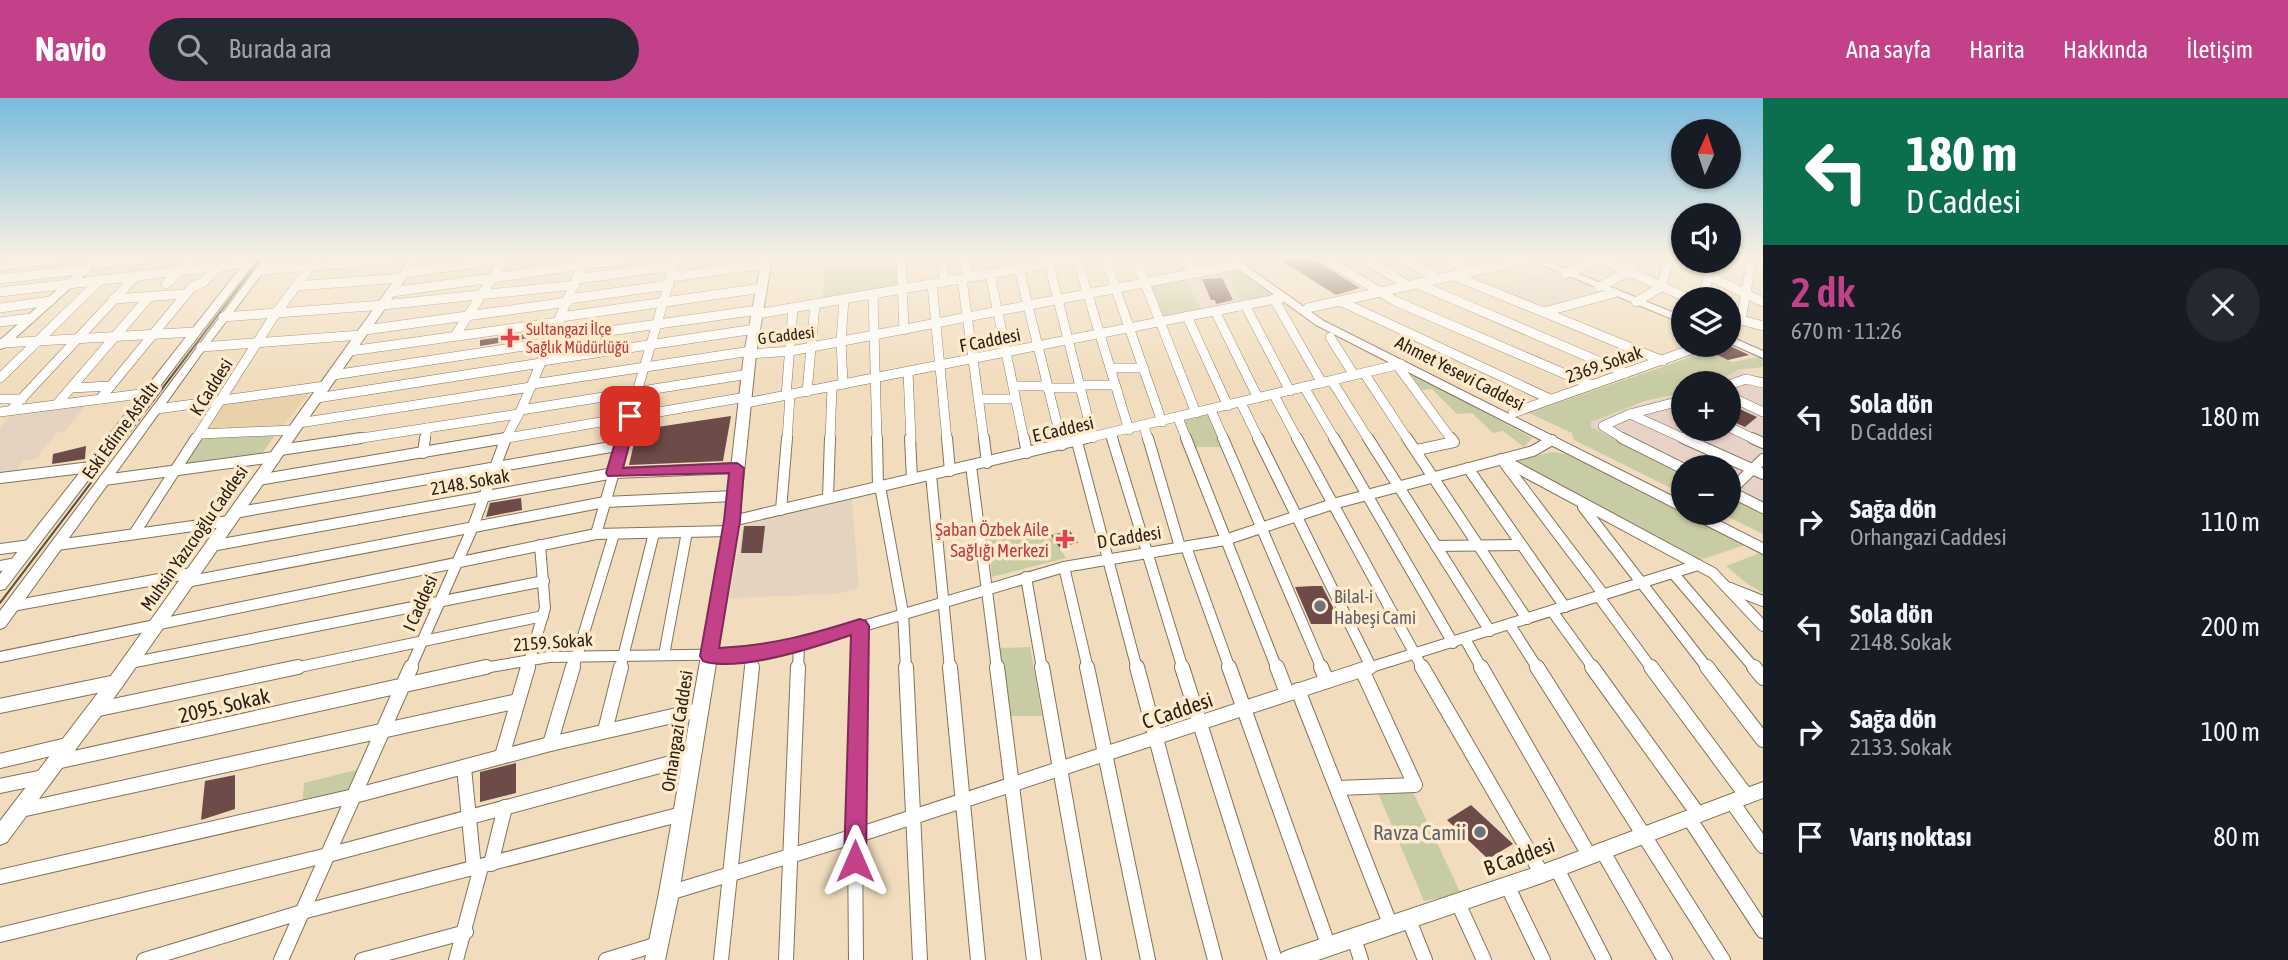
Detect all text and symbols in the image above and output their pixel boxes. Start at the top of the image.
search box [149,18,639,81]
text: Navio [35,30,107,68]
icon: search [173,30,211,68]
text: Burada ara [229,34,332,64]
text: Ana sayfa [1846,36,1931,63]
text: Harita [1969,36,2025,63]
text: Hakkında [2063,36,2148,63]
text: İletişim [2186,36,2253,63]
north arrow [1671,119,1741,189]
map controls [1671,119,1741,525]
text: 180 m [1906,125,2017,181]
icon: left [1791,126,1882,217]
text: D Caddesi [1906,183,2021,220]
button: sound [1671,203,1741,273]
text: 2 dk [1791,268,1855,316]
button: close [2186,268,2260,342]
button: layers [1671,287,1741,357]
text: 670 m · 11:26 [1791,318,1902,344]
place label: Sultangazi İlçe Sağlık Müdürlüğü [526,320,629,357]
street label: G Caddesi [757,323,815,347]
street label: F Caddesi [958,324,1022,356]
marker: Sultangazi İlçe Sağlık Müdürlüğü [500,328,520,348]
street label: Ahmet Yesevi Caddesi [1392,331,1528,415]
street label: 2369. Sokak [1563,341,1645,387]
street label: K Caddesi [185,355,237,419]
button: + [1671,371,1741,441]
street label: Eski Edirne Asfaltı [78,377,162,483]
pin [600,386,660,446]
text: Sola dön [1850,389,1933,419]
icon: arrive [611,397,649,435]
icon: left [1791,398,1829,436]
text: 180 m [2201,402,2260,432]
street label: E Caddesi [1030,412,1096,446]
text: D Caddesi [1850,419,1933,445]
button: − [1671,455,1741,525]
street label: Muhsin Yazıcıoğlu Caddesi [136,461,252,615]
street label: 2148. Sokak [429,465,511,499]
text: Sağa dön [1850,494,1936,524]
icon: right [1791,503,1829,541]
text: 110 m [2201,507,2260,537]
place label: Şaban Özbek Aile Sağlığı Merkezi [935,519,1049,561]
street label: D Caddesi [1095,522,1163,552]
text: Orhangazi Caddesi [1850,524,2007,550]
marker: Şaban Özbek Aile Sağlığı Merkezi [1055,529,1075,549]
street label: I Caddesi [398,572,442,634]
place label: Bilal-i Habeşi Cami [1334,586,1416,628]
marker: Bilal-i Habeşi Cami [1312,598,1328,614]
text: Sola dön [1850,599,1933,629]
icon: left [1791,608,1829,646]
text: 200 m [2201,612,2260,642]
street label: 2159. Sokak [512,629,594,655]
text: 2148. Sokak [1850,629,1952,655]
street label: Orhangazi Caddesi [657,669,697,793]
street label: 2095. Sokak [176,683,272,727]
street label: C Caddesi [1138,687,1216,733]
text: Sağa dön [1850,704,1936,734]
icon: right [1791,713,1829,751]
text: 100 m [2201,717,2260,747]
text: 2133. Sokak [1850,734,1952,760]
icon: arrive [1791,818,1829,856]
place label: Ravza Camii [1373,820,1466,844]
text: Varış noktası [1850,822,1971,852]
text: 80 m [2213,822,2260,852]
position arrow [818,824,892,898]
marker: Ravza Camii [1472,824,1488,840]
street label: B Caddesi [1480,832,1558,880]

